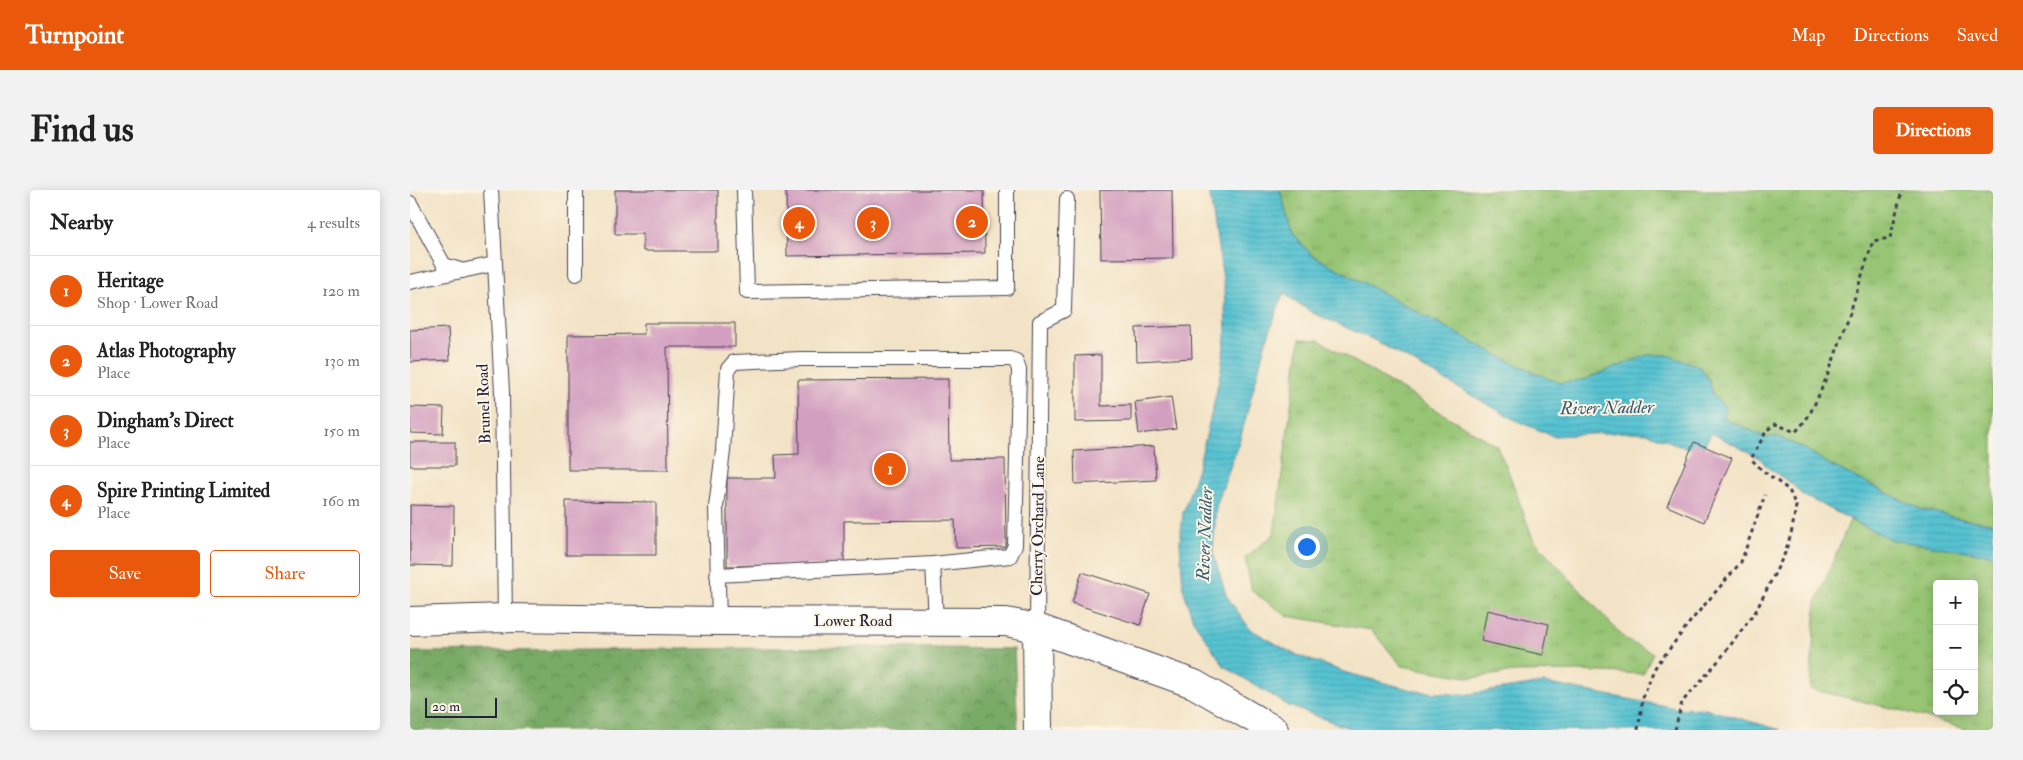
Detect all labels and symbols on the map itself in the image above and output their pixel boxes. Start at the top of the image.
pin: 2 [956,203,988,241]
pin: 4 [783,204,815,242]
pin: 3 [857,204,889,242]
street label: Brunel Road [473,363,495,445]
water label: River Nadder [1559,396,1655,420]
pin: 1 [874,450,906,488]
street label: Cherry Orchard Lane [1027,456,1049,596]
water label: River Nadder [1192,485,1218,582]
your location [1294,534,1320,560]
street label: Lower Road [814,611,892,631]
scale bar [425,695,498,718]

